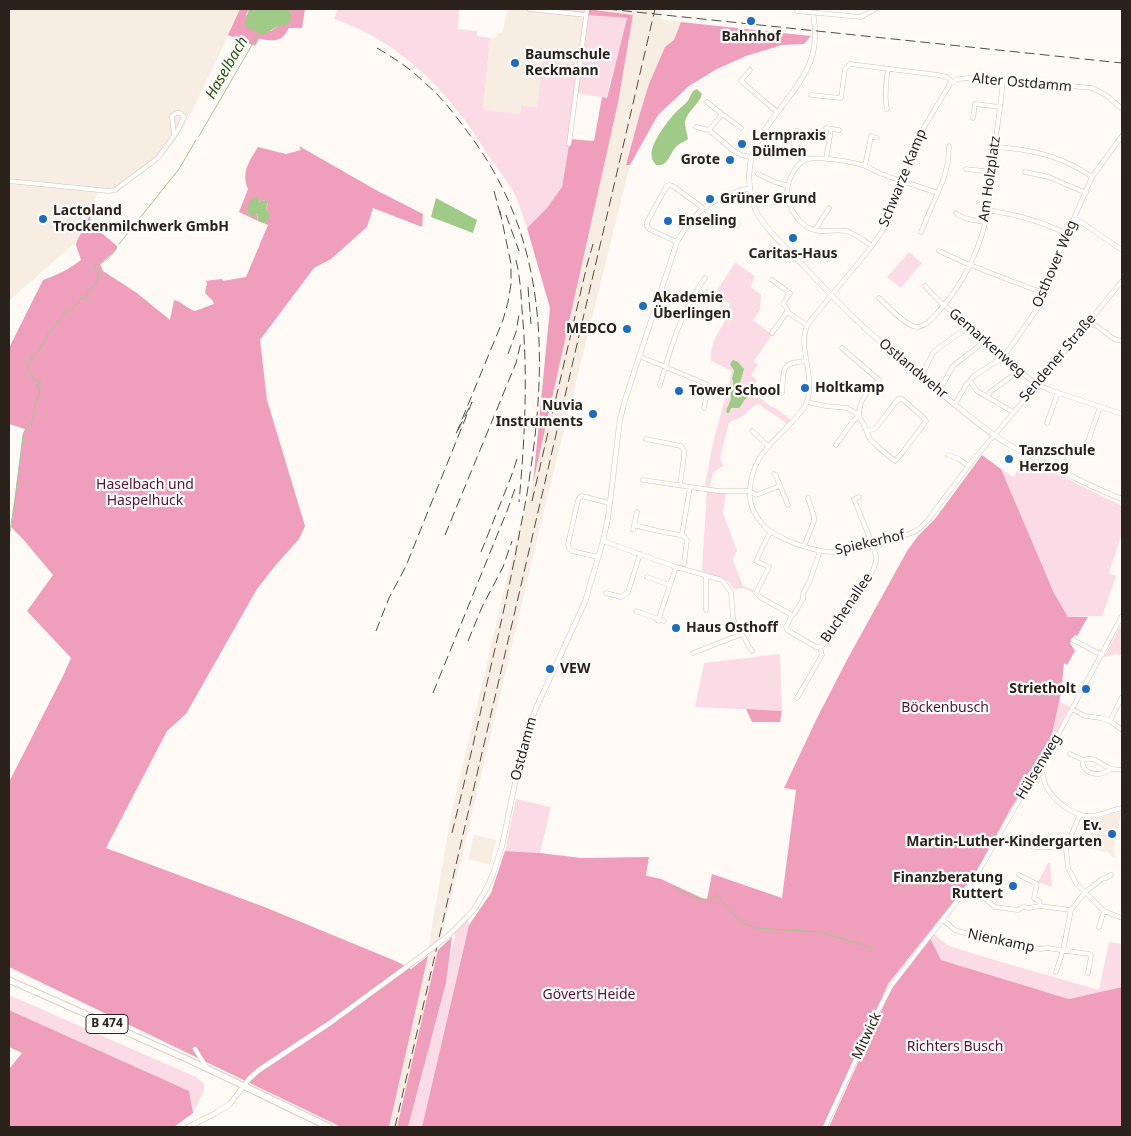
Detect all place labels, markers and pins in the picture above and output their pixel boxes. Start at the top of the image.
marker: Bahnhof [745,15,757,27]
place label: Bahnhof [721,29,781,45]
place label: Baumschule Reckmann [525,47,610,80]
marker: Baumschule Reckmann [509,57,521,69]
place label: Lernpraxis Dülmen [752,128,826,160]
marker: Lernpraxis Dülmen [736,138,748,150]
place label: Grote [681,152,720,168]
marker: Grote [724,154,736,166]
place label: Grüner Grund [720,191,816,207]
marker: Grüner Grund [704,193,716,205]
place label: Lactoland Trockenmilchwerk GmbH [53,203,229,236]
marker: Lactoland Trockenmilchwerk GmbH [37,213,49,225]
place label: Enseling [678,213,737,229]
marker: Enseling [662,215,674,227]
marker: Caritas-Haus [787,232,799,244]
place label: Caritas-Haus [748,246,838,262]
place label: Akademie Überlingen [653,290,731,322]
marker: Akademie Überlingen [637,300,649,312]
place label: MEDCO [566,321,617,337]
marker: MEDCO [621,323,633,335]
place label: Holtkamp [815,380,884,396]
marker: Holtkamp [799,382,811,394]
place label: Tower School [689,383,781,399]
marker: Tower School [673,385,685,397]
place label: Nuvia Instruments [496,398,583,431]
marker: Nuvia Instruments [587,408,599,420]
place label: Tanzschule Herzog [1019,443,1095,476]
marker: Tanzschule Herzog [1003,453,1015,465]
place label: Haus Osthoff [686,620,778,636]
marker: Haus Osthoff [670,622,682,634]
place label: VEW [560,661,590,677]
marker: VEW [544,663,556,675]
place label: Strietholt [1009,681,1076,697]
marker: Strietholt [1080,683,1092,695]
place label: Ev. Martin-Luther-Kindergarten [906,818,1102,850]
marker: Ev. Martin-Luther-Kindergarten [1106,828,1118,840]
place label: Finanzberatung Ruttert [893,870,1003,902]
marker: Finanzberatung Ruttert [1007,880,1019,892]

